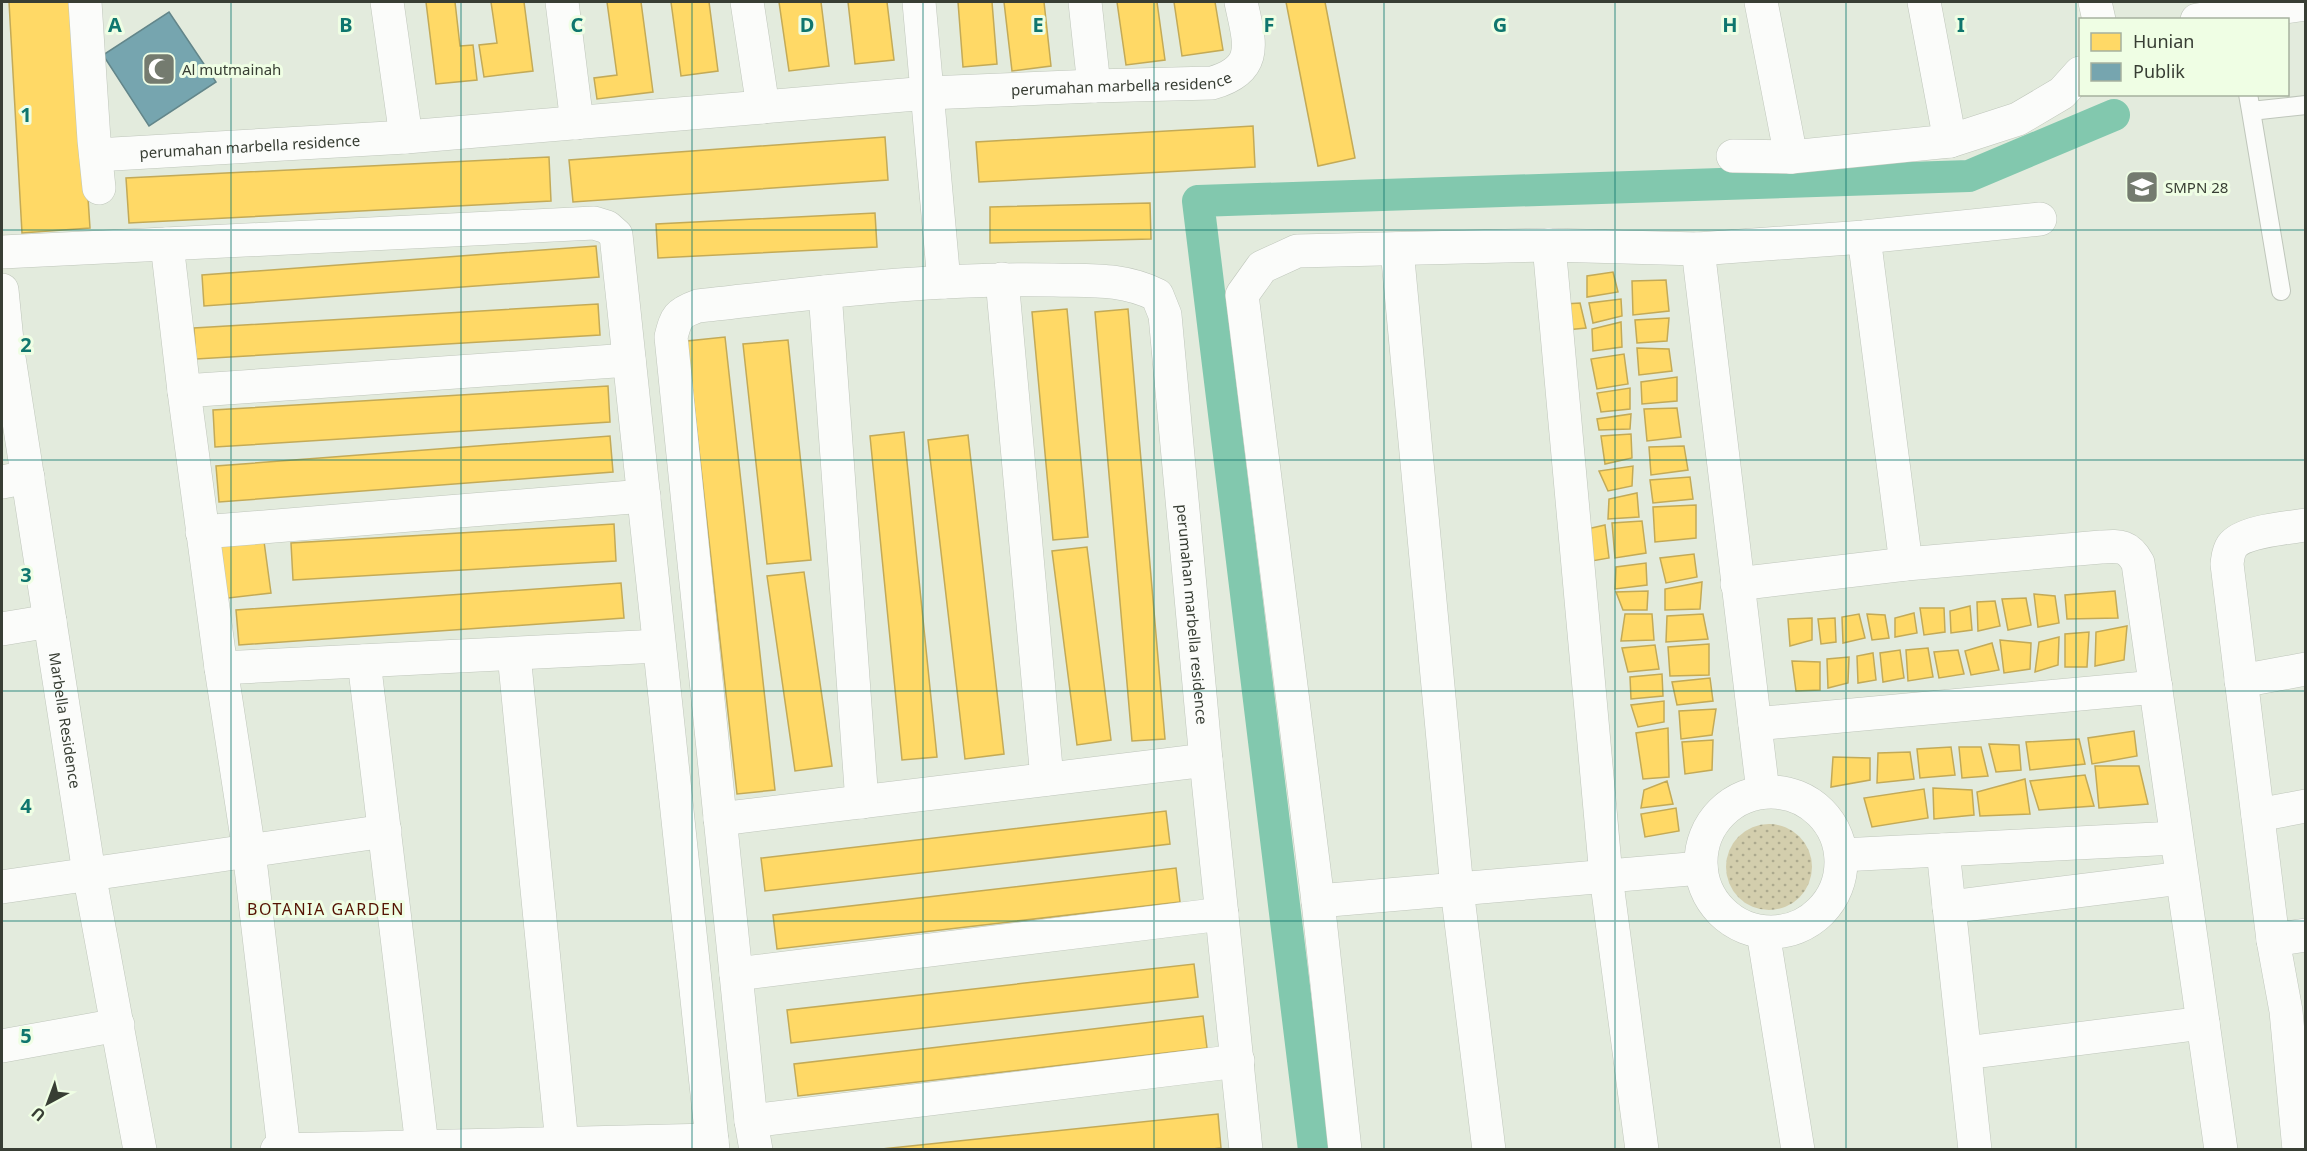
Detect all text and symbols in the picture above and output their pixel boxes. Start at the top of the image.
text: A [108,11,122,38]
text: B [339,11,353,38]
text: C [571,11,584,38]
text: D [800,11,814,38]
text: E [1032,11,1044,38]
text: F [1264,11,1274,38]
text: G [1493,11,1507,38]
text: H [1722,11,1738,38]
text: I [1957,11,1965,38]
legend [2079,18,2289,96]
text: Hunian [2133,29,2194,53]
mosque icon: Al mutmainah [141,51,177,87]
place label: Al mutmainah [182,59,281,79]
text: Publik [2133,59,2185,83]
street label: perumahan marbella residence [1011,67,1235,99]
text: 1 [20,101,32,128]
street label: perumahan marbella residence [139,130,361,162]
school or university icon: SMPN 28 [2124,169,2160,205]
place label: SMPN 28 [2165,177,2228,197]
text: 2 [20,331,32,358]
street label: perumahan marbella residence [1172,503,1213,725]
text: 3 [20,561,32,588]
street label: Marbella Residence [45,651,86,790]
text: 4 [20,792,32,819]
district label: BOTANIA GARDEN [247,898,405,920]
text: 5 [20,1022,32,1049]
north arrow [18,1073,78,1133]
text: U [26,1102,50,1127]

